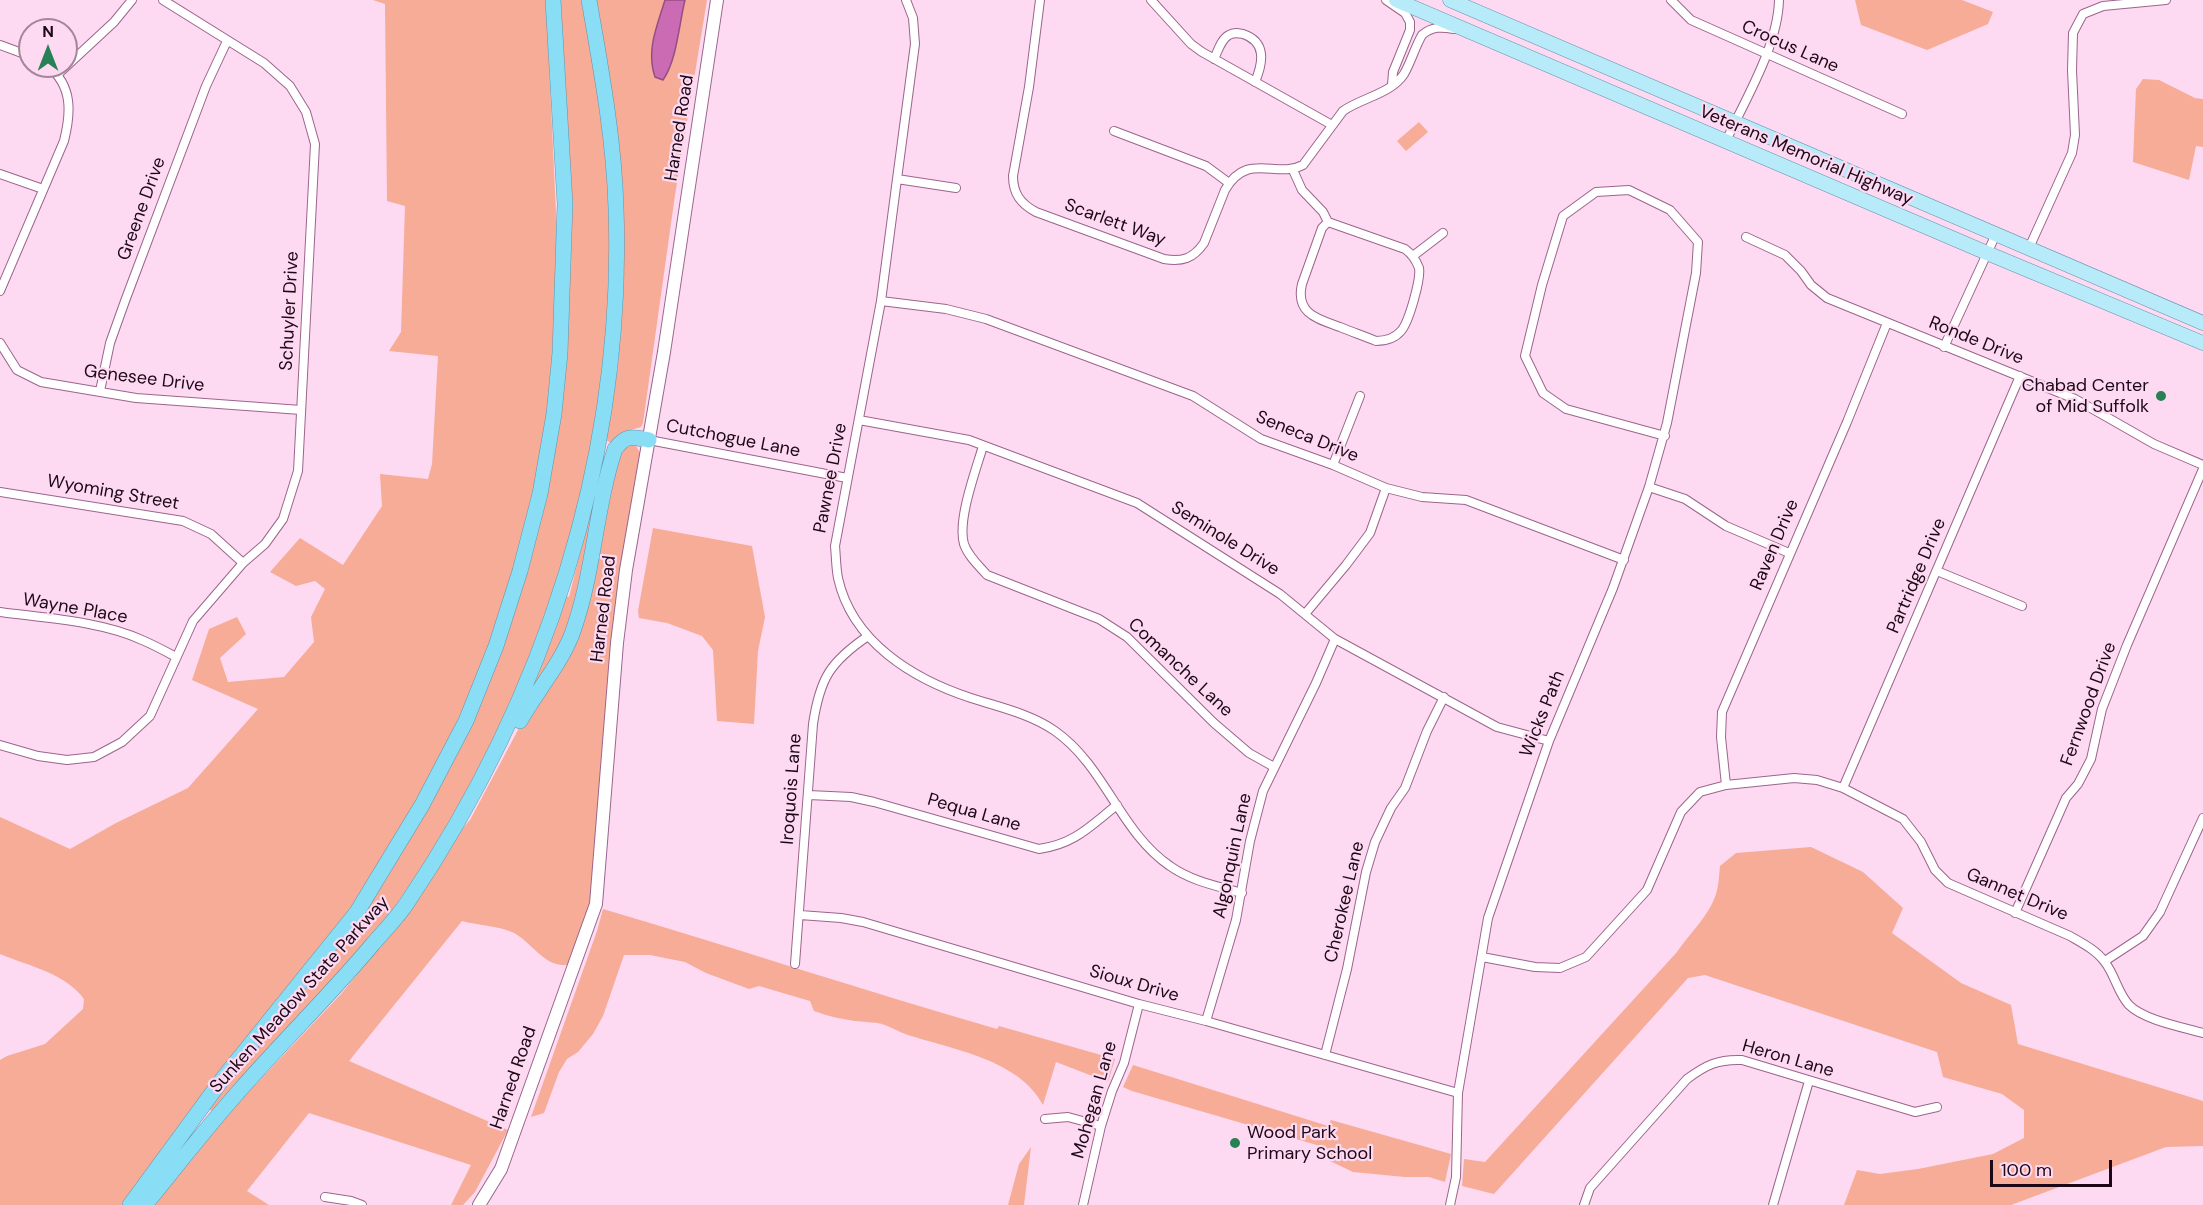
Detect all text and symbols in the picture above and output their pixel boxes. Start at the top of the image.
street label: Crocus Lane [1738,16,1842,78]
north arrow [18,18,78,78]
text: N [42,21,54,42]
street label: Harned Road [661,73,699,183]
street label: Veterans Memorial Highway [1696,101,1916,211]
street label: Greene Drive [113,154,171,264]
street label: Scarlett Way [1061,195,1169,251]
street label: Schuyler Drive [276,251,304,371]
street label: Ronde Drive [1926,312,2026,370]
street label: Genesee Drive [82,361,206,397]
place label: Chabad Center of Mid Suffolk [2022,375,2149,418]
marker: Chabad Center of Mid Suffolk [2154,389,2168,403]
street label: Seneca Drive [1253,407,1361,467]
street label: Cutchogue Lane [664,415,802,463]
street label: Pawnee Drive [810,421,852,535]
street label: Wyoming Street [45,471,181,515]
street label: Raven Drive [1746,496,1804,594]
street label: Seminole Drive [1167,497,1283,581]
street label: Partridge Drive [1883,515,1951,637]
street label: Harned Road [587,554,621,664]
street label: Wayne Place [21,589,129,629]
street label: Comanche Lane [1123,614,1237,722]
street label: Fernwood Drive [2057,639,2121,769]
street label: Wicks Path [1516,668,1570,760]
street label: Iroquois Lane [777,733,807,845]
street label: Pequa Lane [925,789,1023,837]
street label: Algonquin Lane [1209,791,1257,921]
street label: Cherokee Lane [1321,839,1369,965]
street label: Gannet Drive [1963,864,2071,926]
street label: Sunken Meadow State Parkway [206,892,394,1098]
street label: Sioux Drive [1087,961,1181,1007]
street label: Harned Road [486,1024,542,1132]
street label: Heron Lane [1740,1036,1836,1082]
street label: Mohegan Lane [1068,1039,1122,1161]
place label: Wood Park Primary School [1247,1122,1372,1164]
marker: Wood Park Primary School [1228,1136,1242,1150]
scale bar [1993,1148,2114,1186]
text: 100 m [2001,1158,2052,1182]

